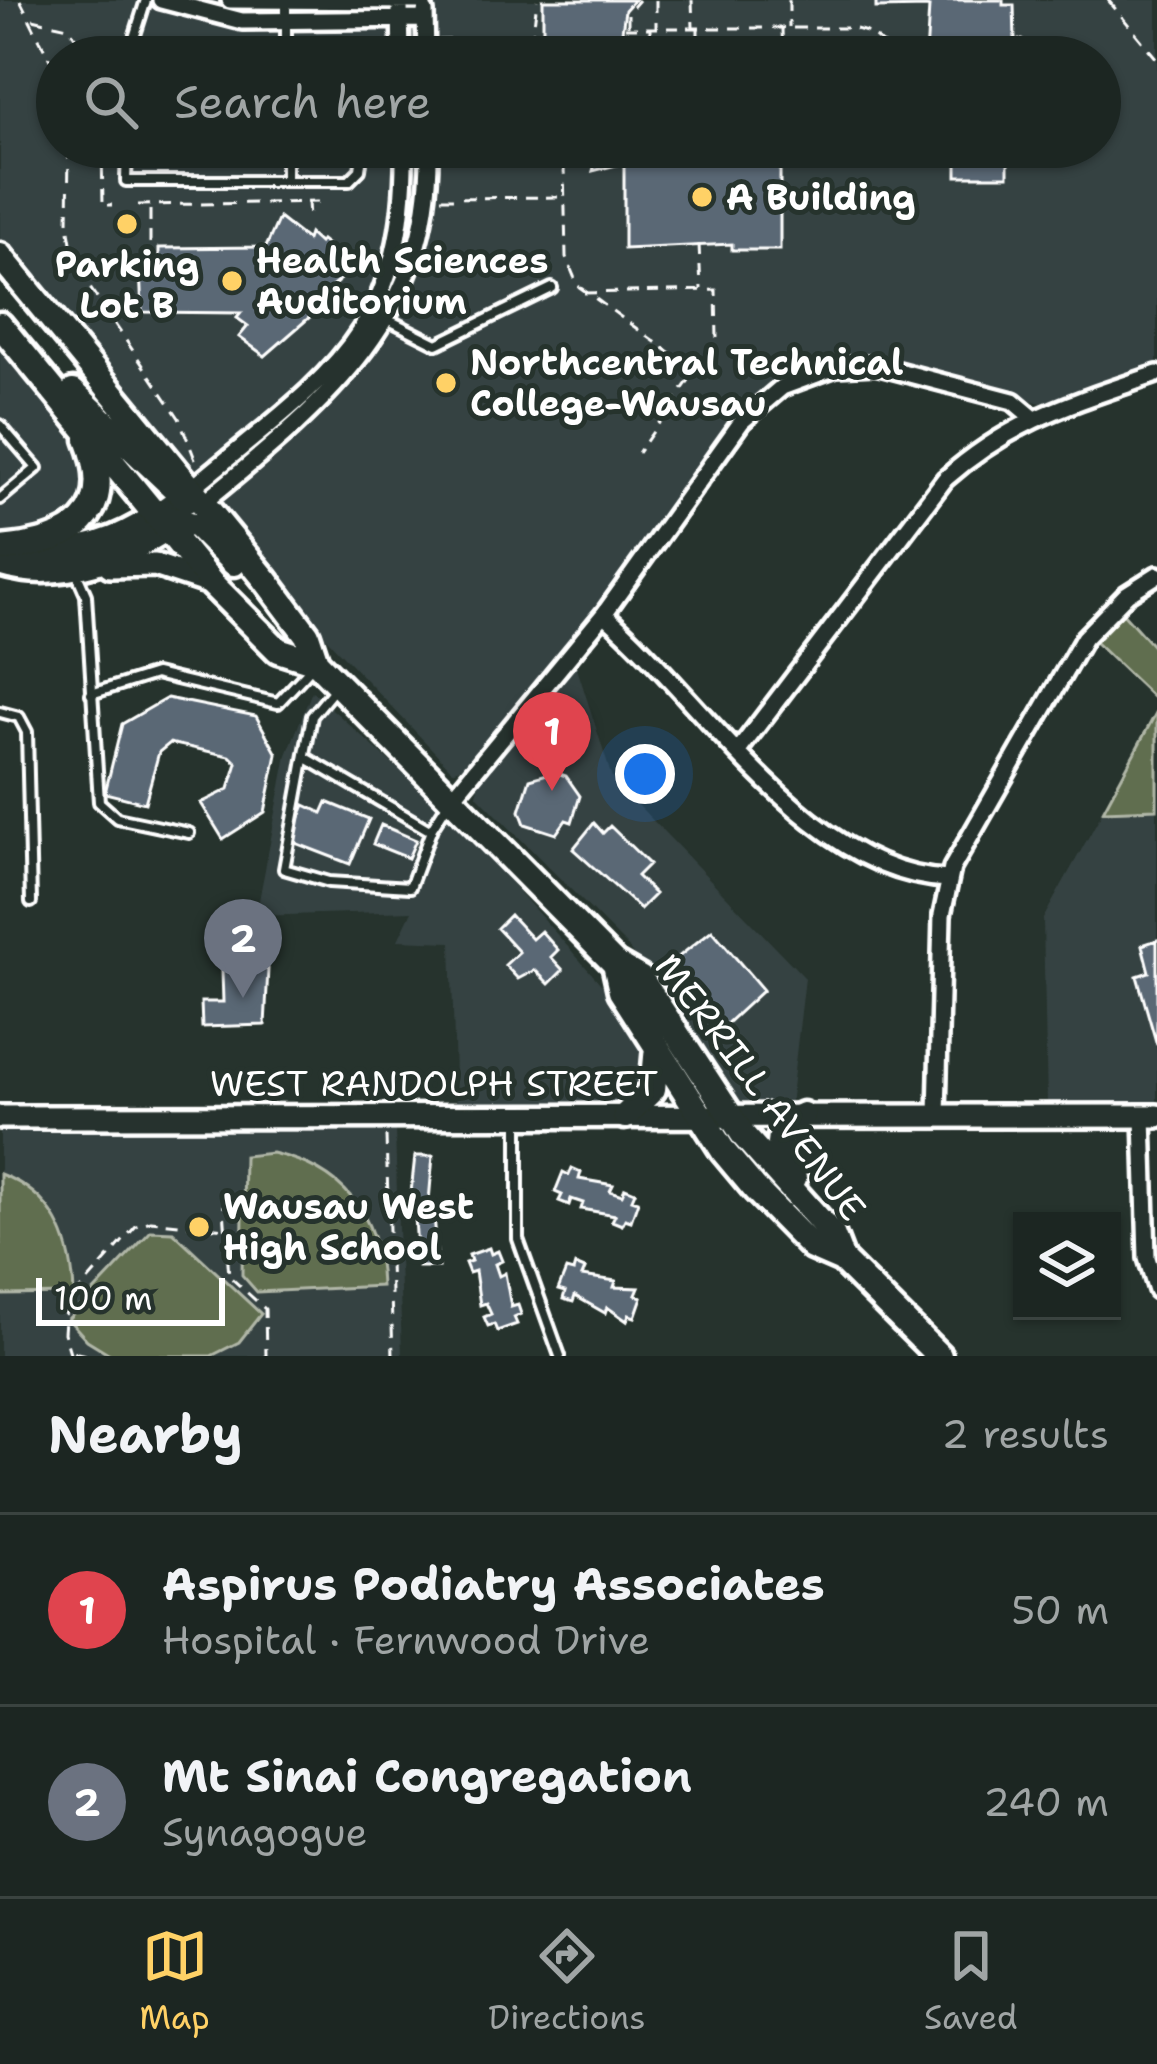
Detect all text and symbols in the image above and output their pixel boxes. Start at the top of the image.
search box [36,36,1121,168]
icon: search [78,69,144,135]
text: Search here [174,72,431,132]
place label: A Building [726,173,916,222]
marker: A Building [689,184,715,210]
marker: Parking Lot B [114,211,140,237]
place label: Health Sciences Auditorium [256,236,548,326]
place label: Parking Lot B [55,240,199,330]
marker: Health Sciences Auditorium [219,268,245,294]
place label: Northcentral Technical College-Wausau [470,338,903,428]
marker: Northcentral Technical College-Wausau [433,370,459,396]
pin: 1 [513,692,591,791]
your location [615,744,675,804]
pin: 2 [204,899,282,998]
street label: MERRILL AVENUE [644,944,877,1231]
street label: WEST RANDOLPH STREET [210,1059,658,1108]
place label: Wausau West High School [223,1182,474,1272]
map controls [1013,1212,1121,1320]
button: layers [1013,1212,1121,1320]
marker: Wausau West High School [186,1214,212,1240]
scale bar [36,1272,225,1325]
text: 100 m [54,1276,153,1321]
text: Nearby [48,1400,243,1468]
text: 2 results [942,1408,1109,1460]
text: Aspirus Podiatry Associates [162,1554,825,1614]
text: 1 [78,1584,96,1636]
text: 50 m [1011,1584,1109,1636]
text: Hospital · Fernwood Drive [162,1614,650,1666]
text: Mt Sinai Congregation [162,1746,692,1806]
text: 2 [73,1776,101,1828]
text: 240 m [983,1776,1109,1828]
text: Synagogue [162,1806,368,1858]
tab: Map [139,1923,210,2040]
tab: Directions [488,1923,646,2040]
tab: Saved [924,1923,1018,2040]

